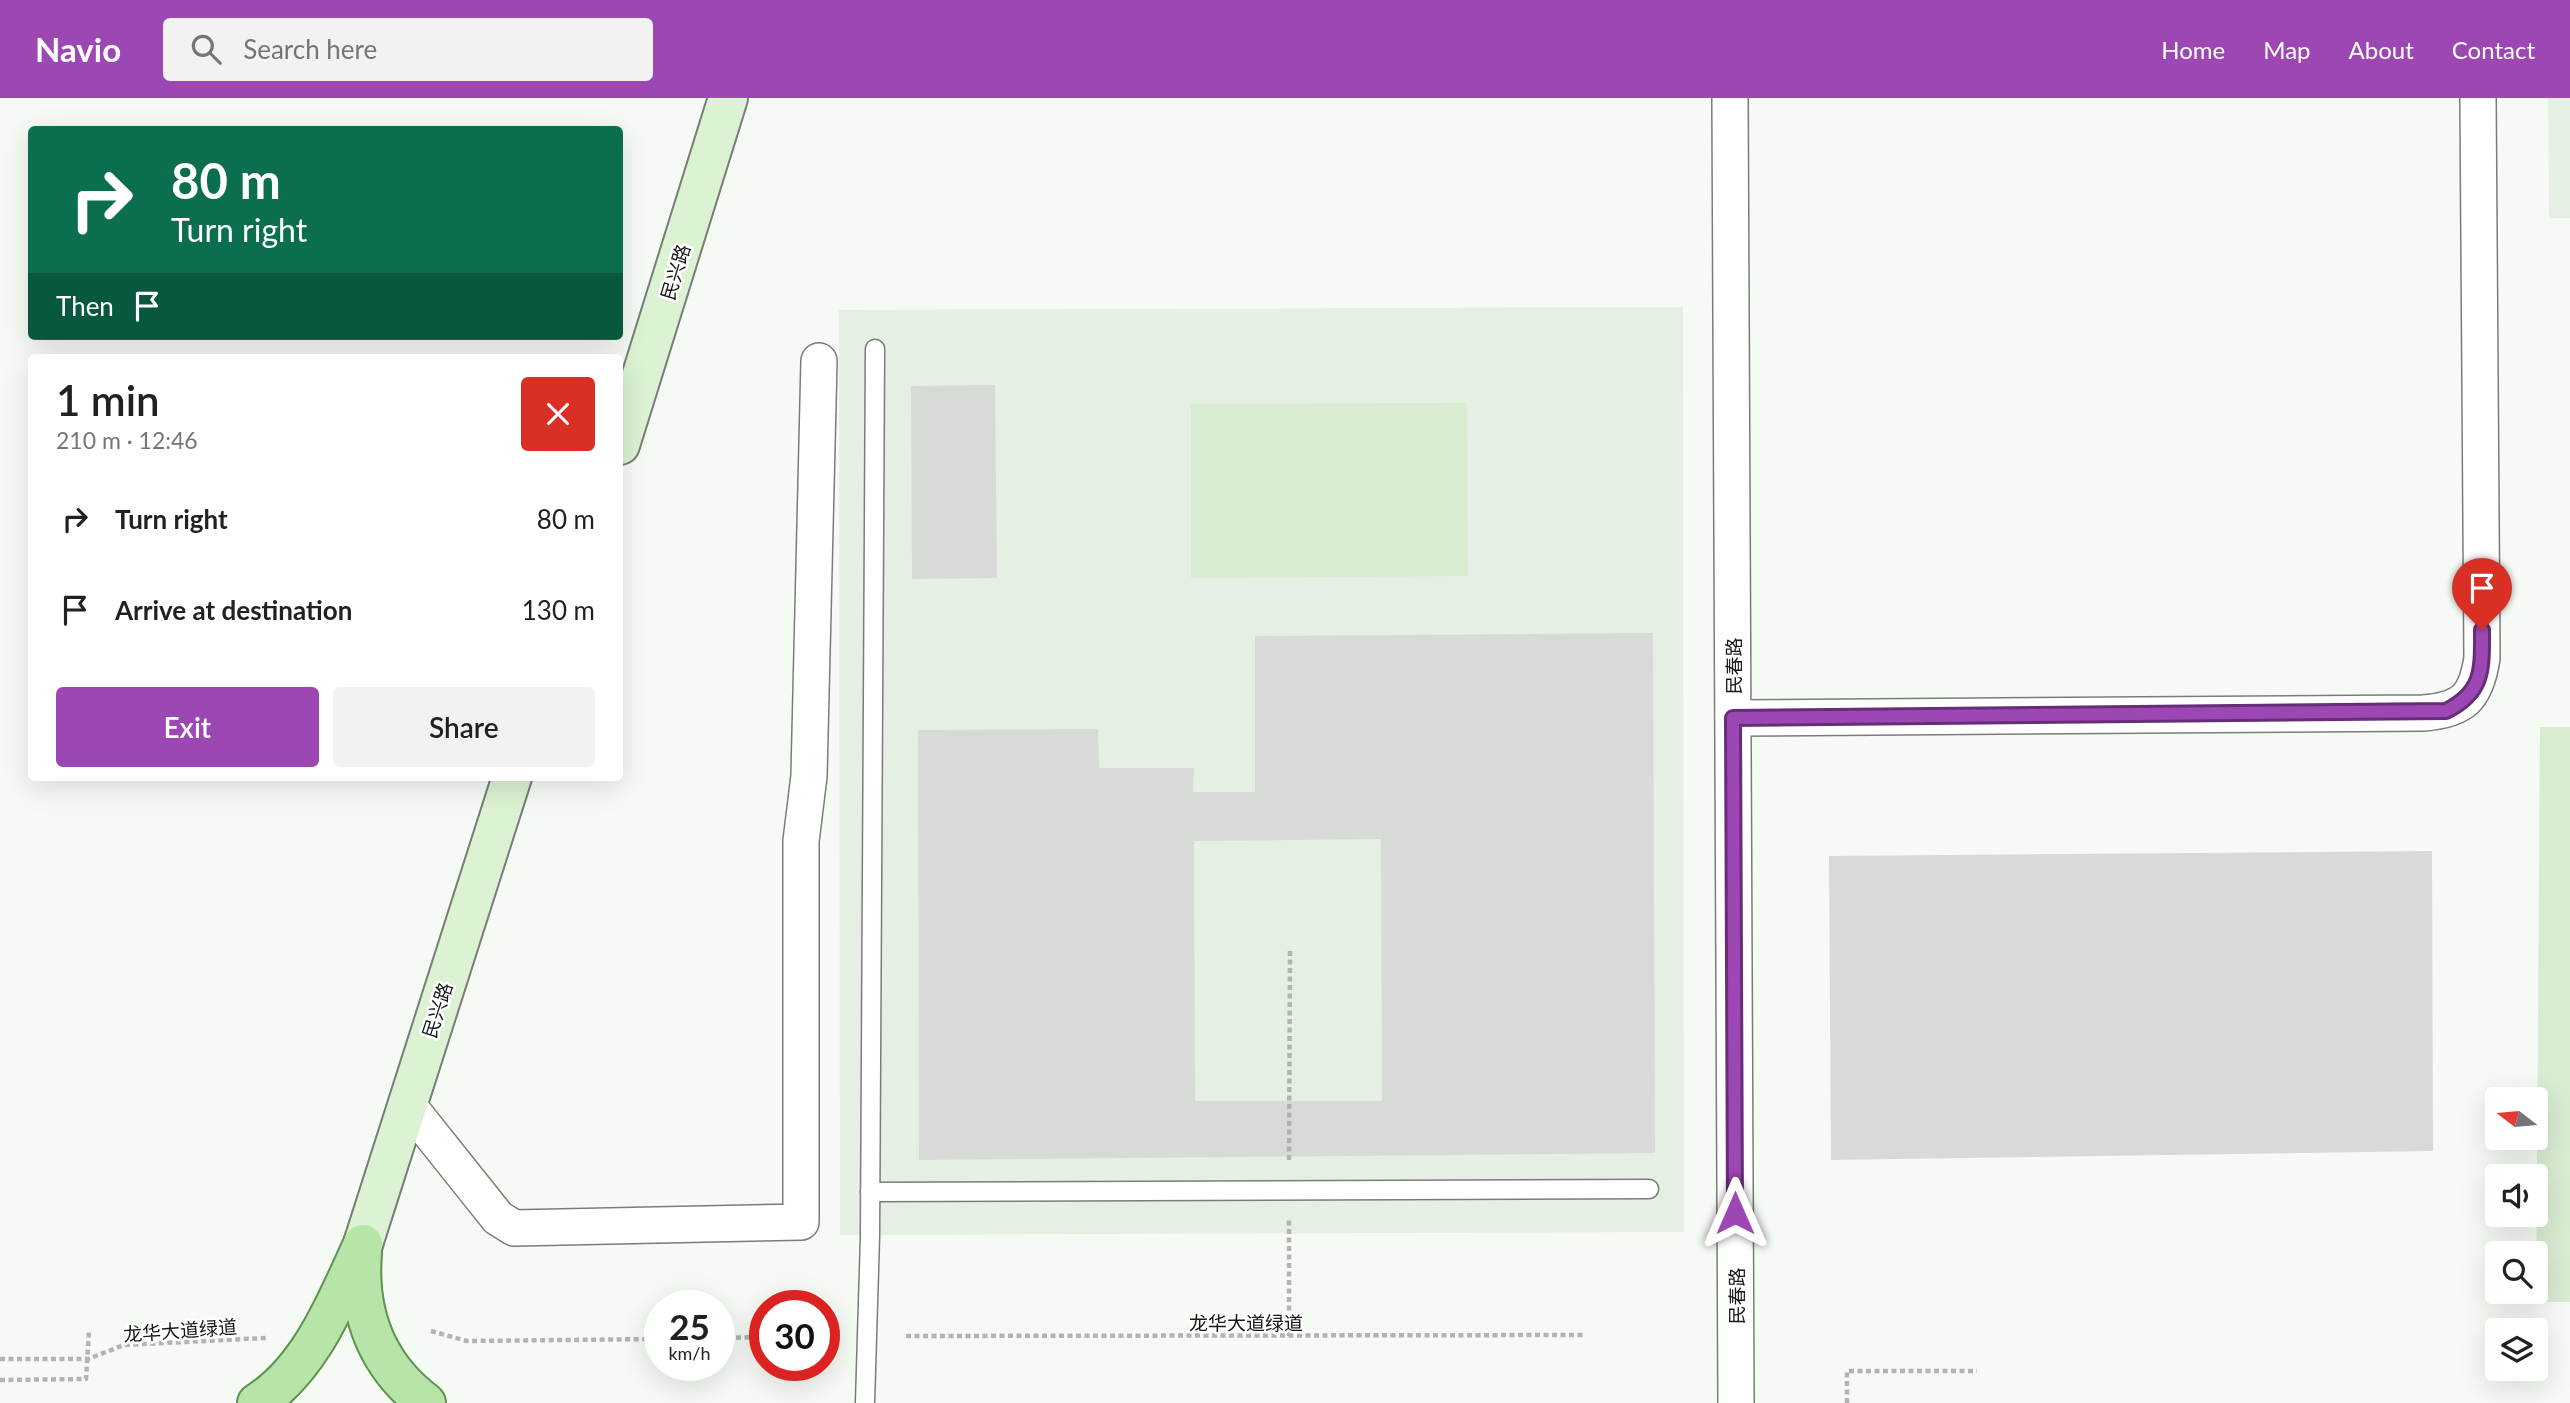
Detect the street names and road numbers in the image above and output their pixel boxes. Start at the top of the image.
street label: 民兴路 [656,241,694,303]
street label: 民春路 [1722,637,1745,695]
street label: 民兴路 [417,979,457,1041]
street label: 民春路 [1725,1267,1748,1325]
street label: 龙华大道绿道 [1189,1311,1303,1334]
street label: 龙华大道绿道 [122,1315,238,1345]

